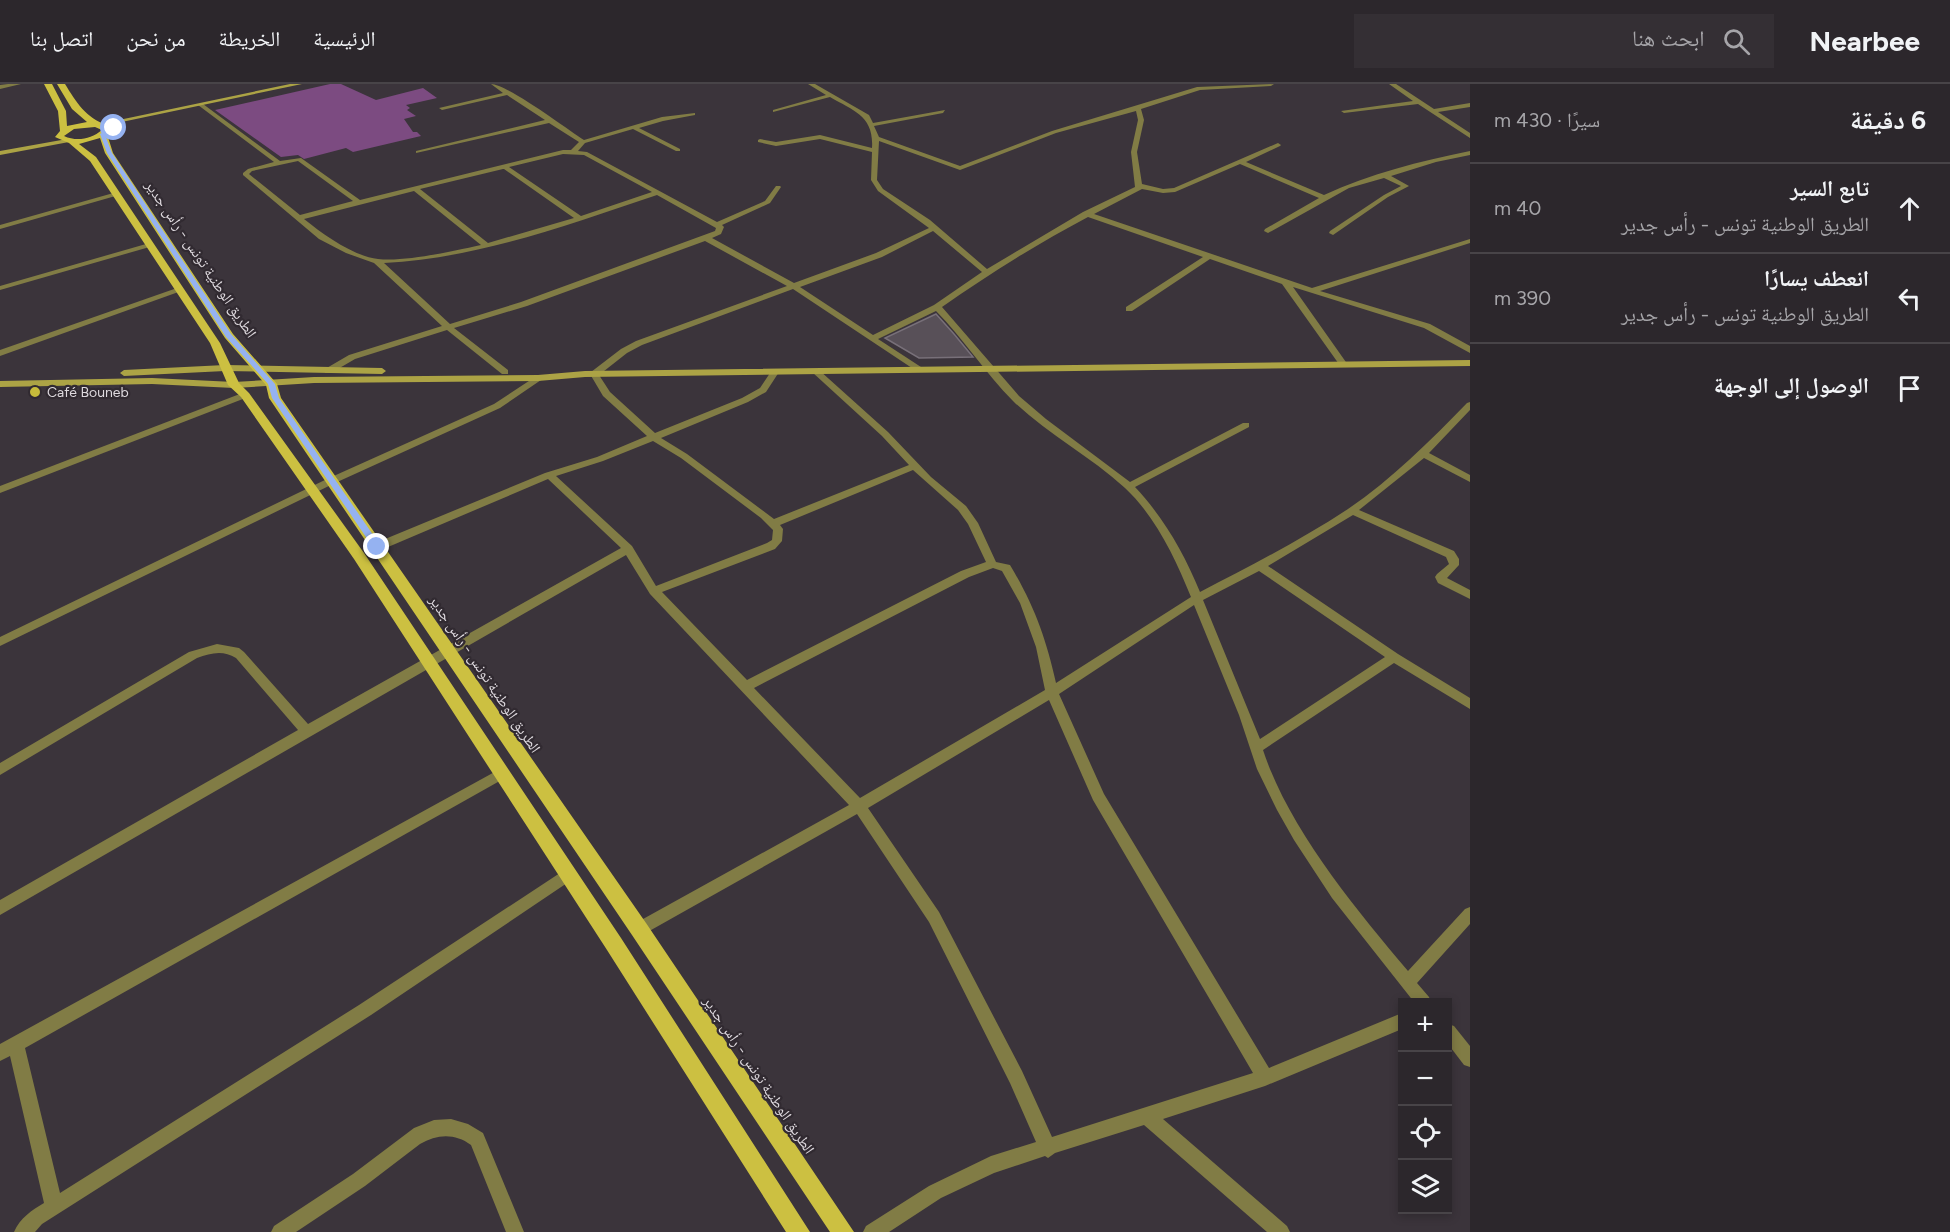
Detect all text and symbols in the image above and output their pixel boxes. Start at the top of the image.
search box [1354,14,1774,68]
text: Nearbee [1810,24,1920,58]
text: ابحث هنا [1632,25,1705,52]
icon: search [1720,25,1753,58]
text: اتصل بنا [30,26,93,51]
text: من نحن [126,26,185,51]
text: الخريطة [218,26,280,51]
text: الرئيسية [313,26,376,51]
text: 6 دقيقة [1850,104,1926,136]
text: سيرًا · 430 m [1494,108,1600,132]
route start [100,114,126,140]
text: تابع السير [1790,175,1869,202]
street label: الطريق الوطنية تونس - رأس جدير [140,176,260,342]
icon: ahead [1893,192,1926,225]
text: 40 m [1494,196,1541,220]
text: الطريق الوطنية تونس - رأس جدير [1621,212,1869,236]
text: انعطف يسارًا [1764,265,1869,292]
icon: left [1893,282,1926,315]
text: 390 m [1494,286,1551,310]
text: الطريق الوطنية تونس - رأس جدير [1621,302,1869,326]
text: الوصول إلى الوجهة [1714,372,1869,399]
icon: arrive [1893,372,1926,405]
place label: Café Bouneb [47,384,129,401]
marker: Café Bouneb [28,385,42,399]
route end [363,533,389,559]
street label: الطريق الوطنية تونس - رأس جدير [424,591,544,757]
street label: الطريق الوطنية تونس - رأس جدير [698,992,818,1158]
map controls [1398,998,1452,1214]
button: + [1398,998,1452,1052]
button: − [1398,1052,1452,1106]
button: locate [1398,1106,1452,1160]
button: layers [1398,1160,1452,1214]

